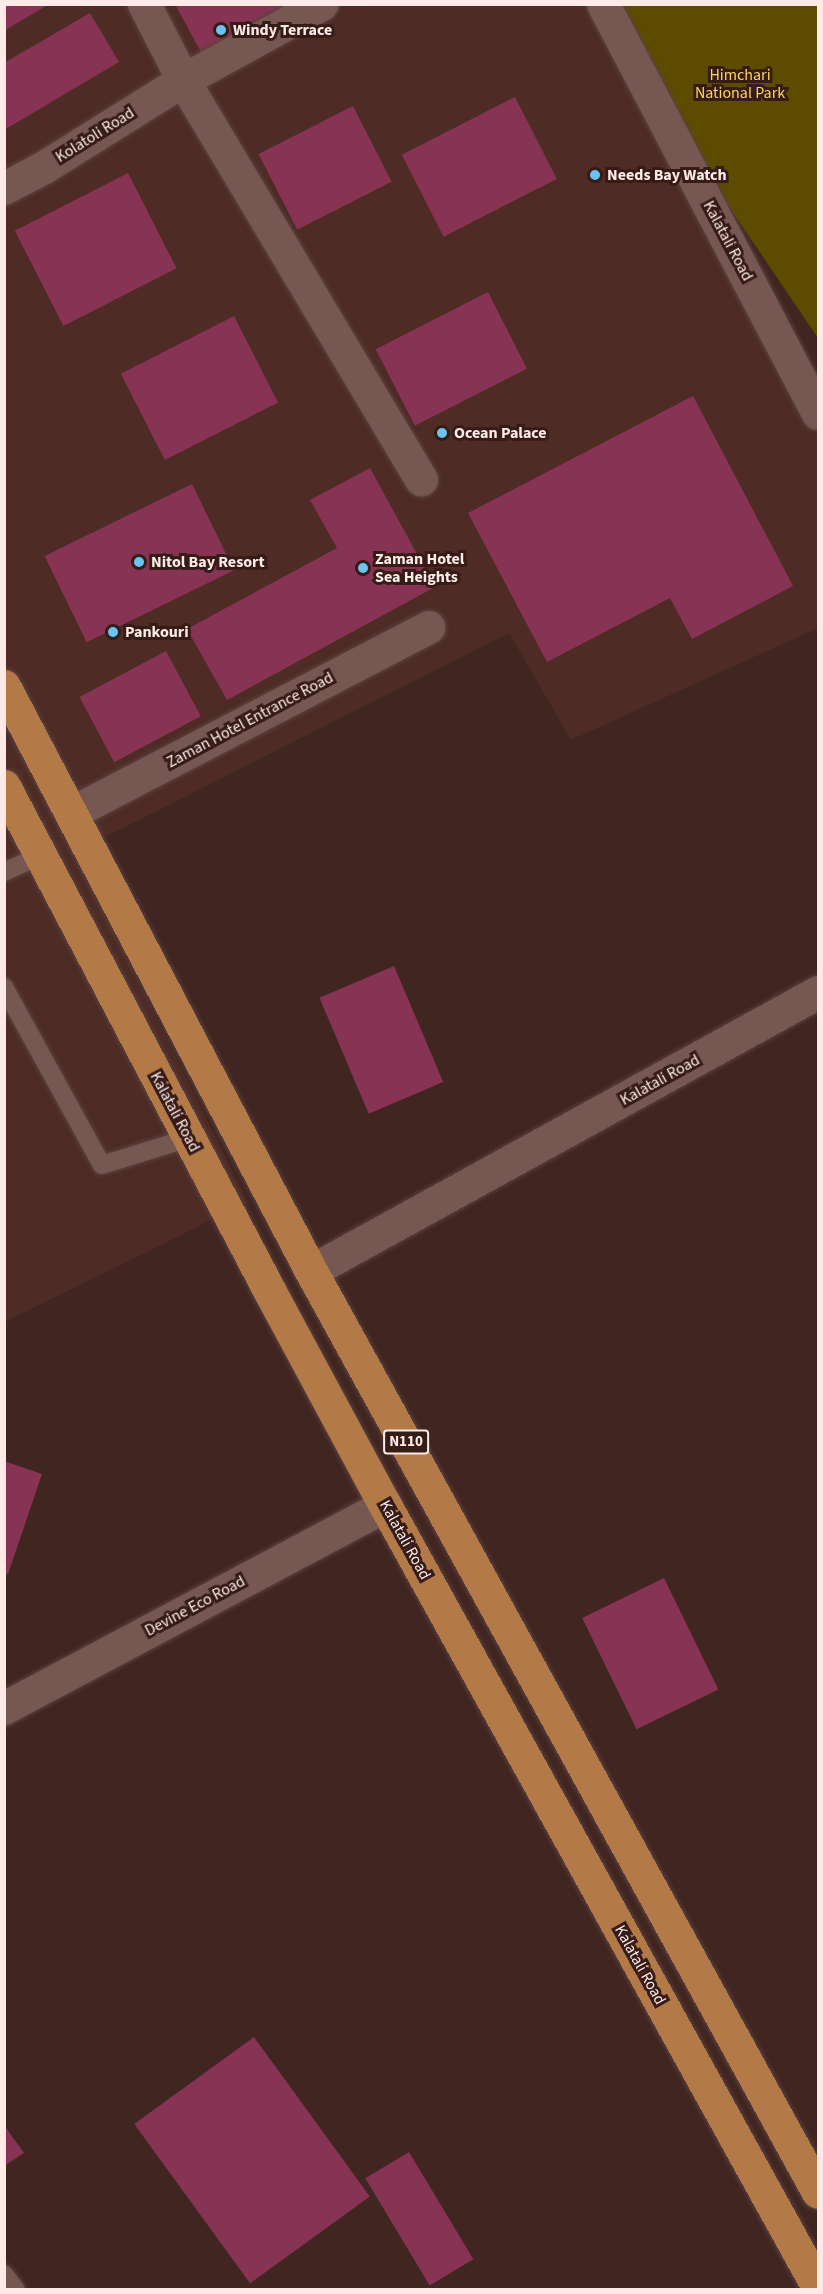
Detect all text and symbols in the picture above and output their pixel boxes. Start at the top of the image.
place label: Windy Terrace [233,20,332,40]
marker: Windy Terrace [214,23,228,37]
park label: Himchari National Park [695,65,785,103]
street label: Kolatoli Road [52,103,138,167]
place label: Needs Bay Watch [607,165,727,185]
marker: Needs Bay Watch [588,168,602,182]
street label: Kalatali Road [699,198,757,284]
place label: Ocean Palace [454,423,547,443]
marker: Ocean Palace [435,426,449,440]
place label: Zaman Hotel Sea Heights [375,549,464,587]
place label: Nitol Bay Resort [151,552,265,572]
marker: Nitol Bay Resort [132,555,146,569]
marker: Zaman Hotel Sea Heights [356,561,370,575]
place label: Pankouri [125,622,189,642]
marker: Pankouri [106,625,120,639]
street label: Zaman Hotel Entrance Road [163,668,337,772]
street label: Kalatali Road [617,1050,703,1110]
street label: Kalatali Road [146,1069,204,1155]
road number: N110 [382,1430,430,1454]
street label: Kalatali Road [375,1497,435,1583]
street label: Devine Eco Road [142,1572,248,1640]
street label: Kalatali Road [610,1922,670,2008]

